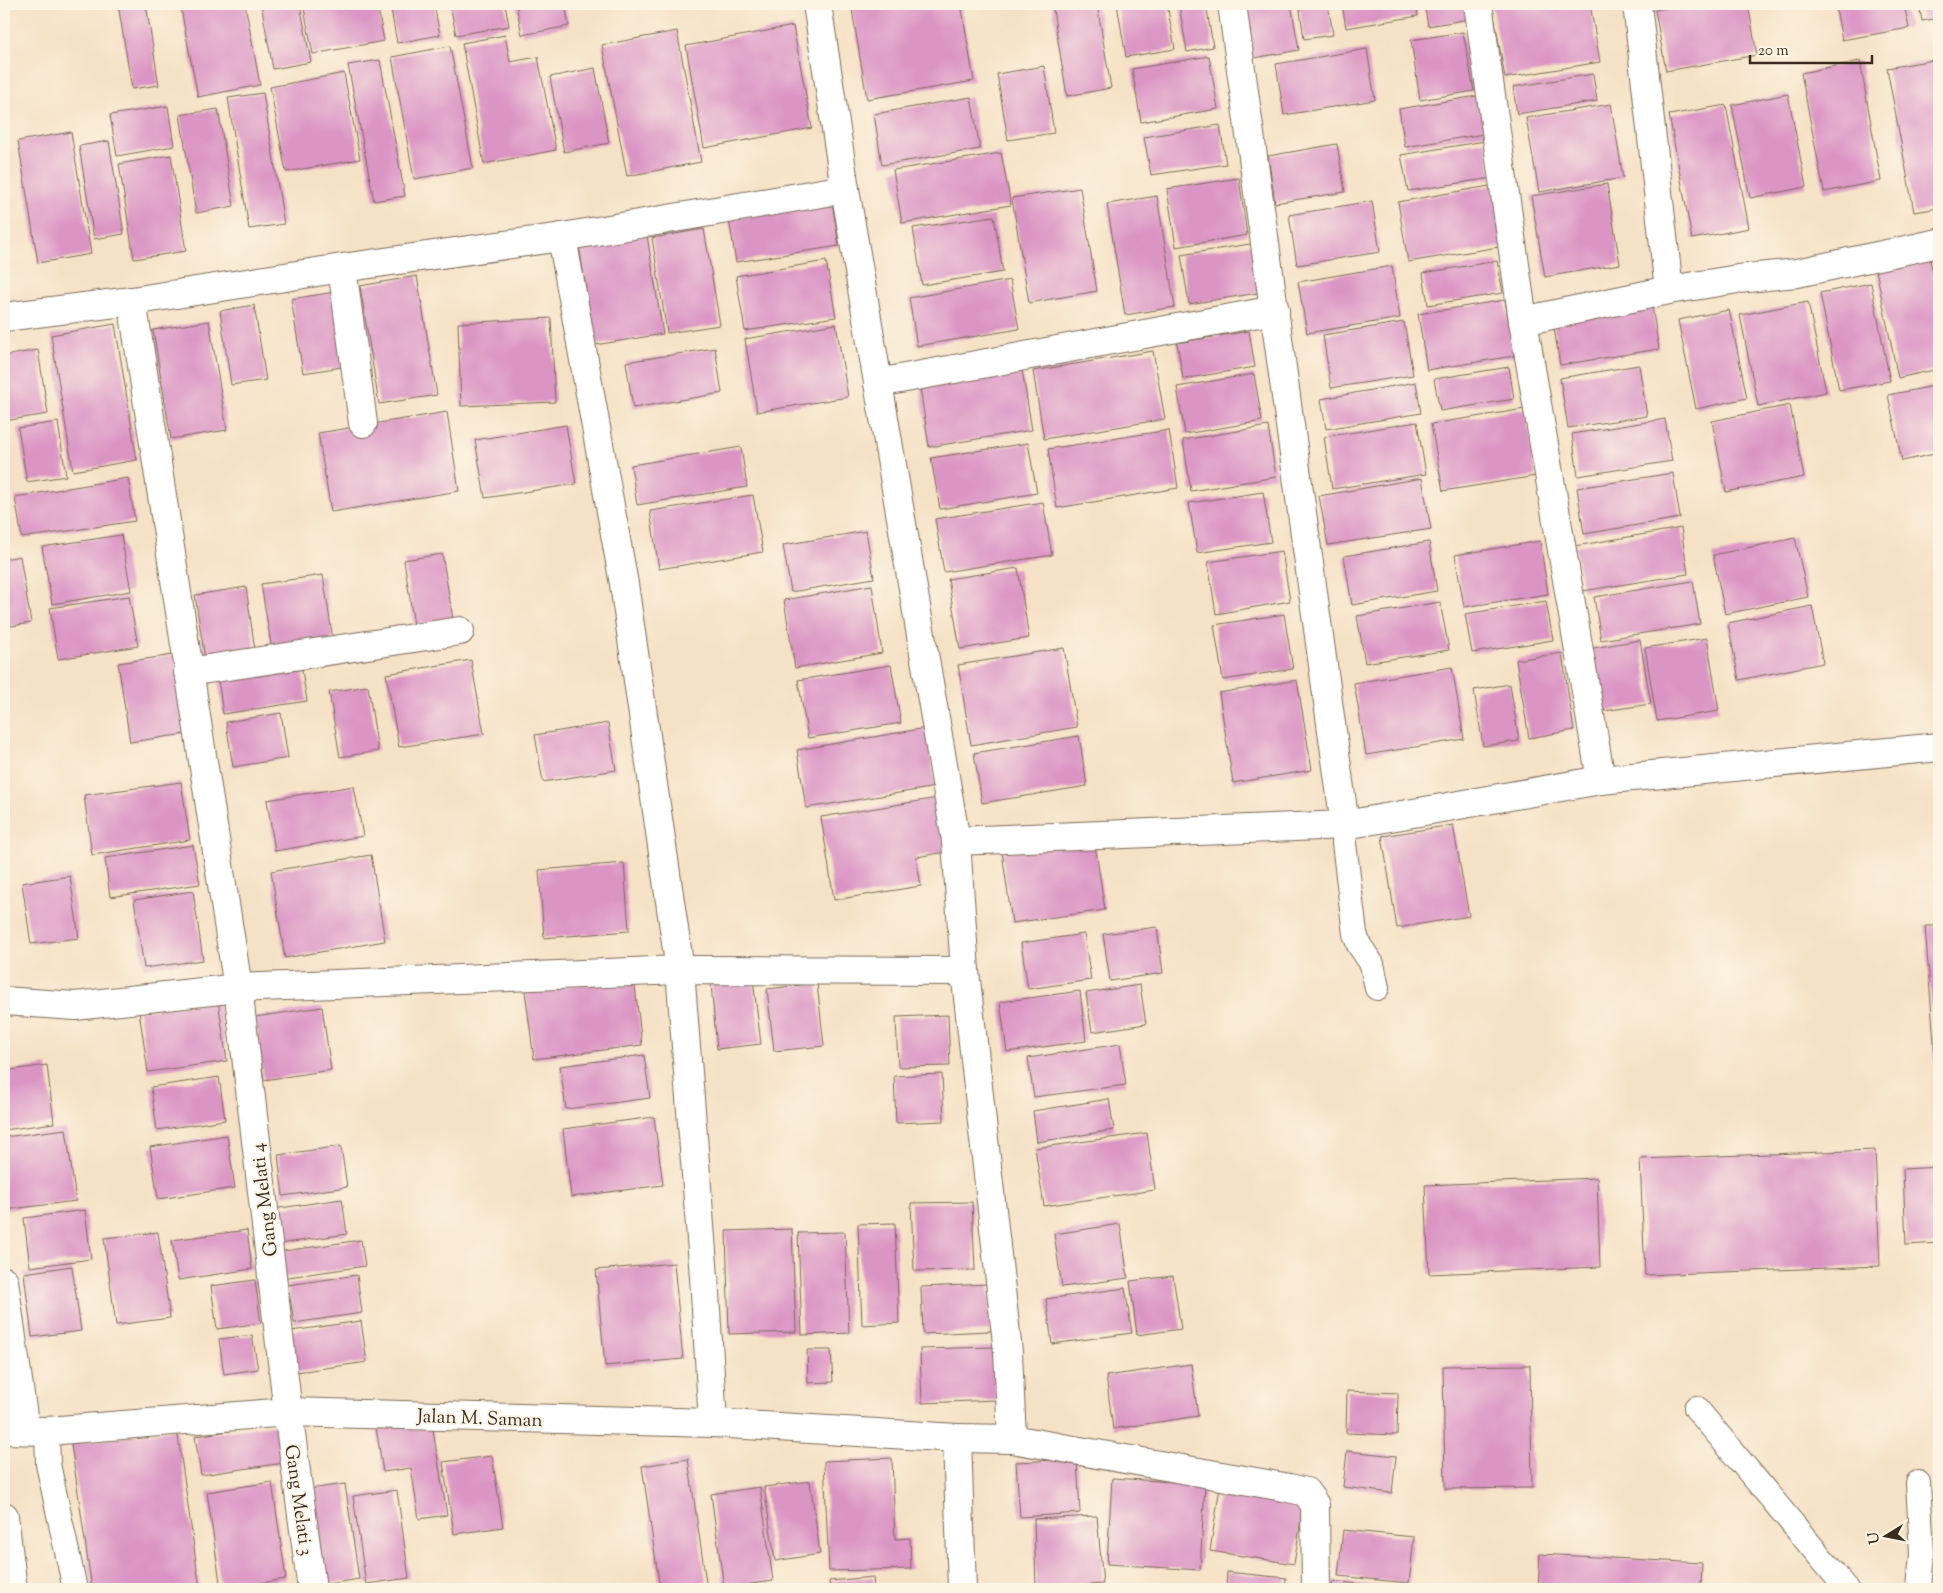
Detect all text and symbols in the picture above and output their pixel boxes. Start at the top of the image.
scale bar [1750,32,1873,64]
text: 20 m [1758,41,1789,62]
street label: Gang Melati 4 [245,1141,286,1258]
street label: Jalan M. Saman [416,1404,543,1435]
street label: Gang Melati 3 [276,1443,319,1558]
north arrow [1860,1510,1910,1560]
text: U [1864,1530,1886,1545]

